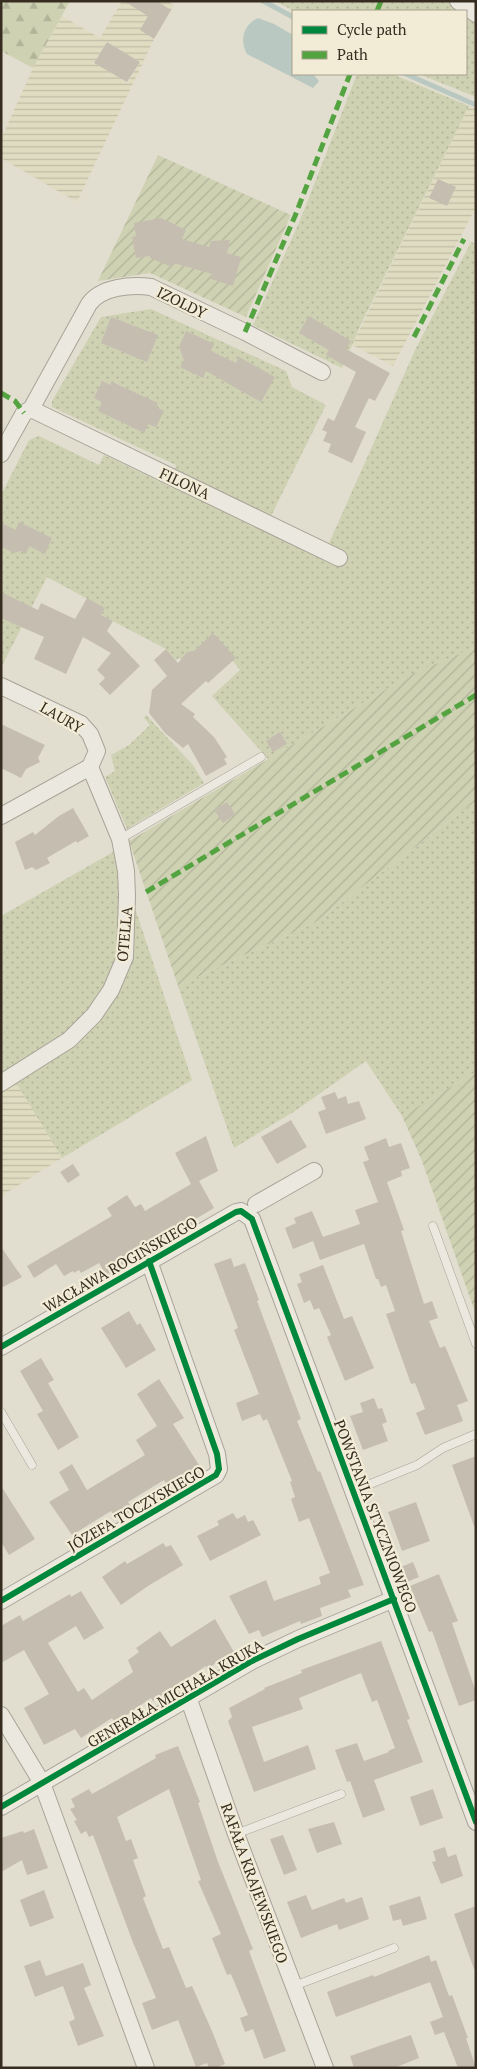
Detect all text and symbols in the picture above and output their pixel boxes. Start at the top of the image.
legend [292,10,467,75]
text: Cycle path [337,19,407,39]
text: Path [337,44,368,64]
street label: IZOLDY [154,281,211,323]
street label: FILONA [156,463,214,504]
street label: LAURY [37,697,88,738]
street label: OTELLA [112,905,136,963]
street label: WACŁAWA ROGIŃSKIEGO [39,1212,201,1316]
street label: POWSTANIA STYCZNIOWEGO [330,1417,422,1615]
street label: JÓZEFA TOCZYSKIEGO [64,1461,208,1555]
street label: GENERAŁA MICHAŁA KRUKA [83,1634,267,1752]
street label: RAFAŁA KRAJEWSKIEGO [217,1800,293,1966]

